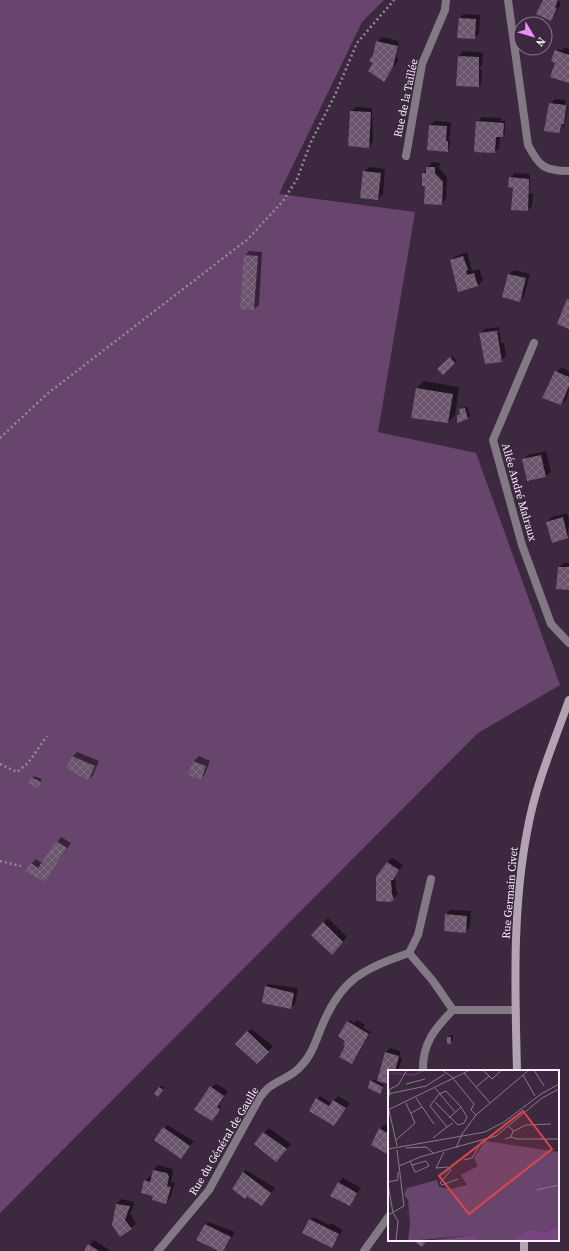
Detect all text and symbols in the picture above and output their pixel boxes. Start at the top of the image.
north arrow [513,16,553,56]
text: N [532,34,549,50]
street label: Rue de la Taillée [390,57,422,139]
street label: Allée André Malraux [498,441,540,543]
street label: Rue Germain Civet [499,846,522,939]
inset map [388,1070,559,1241]
street label: Rue du Général de Gaulle [186,1084,263,1198]

